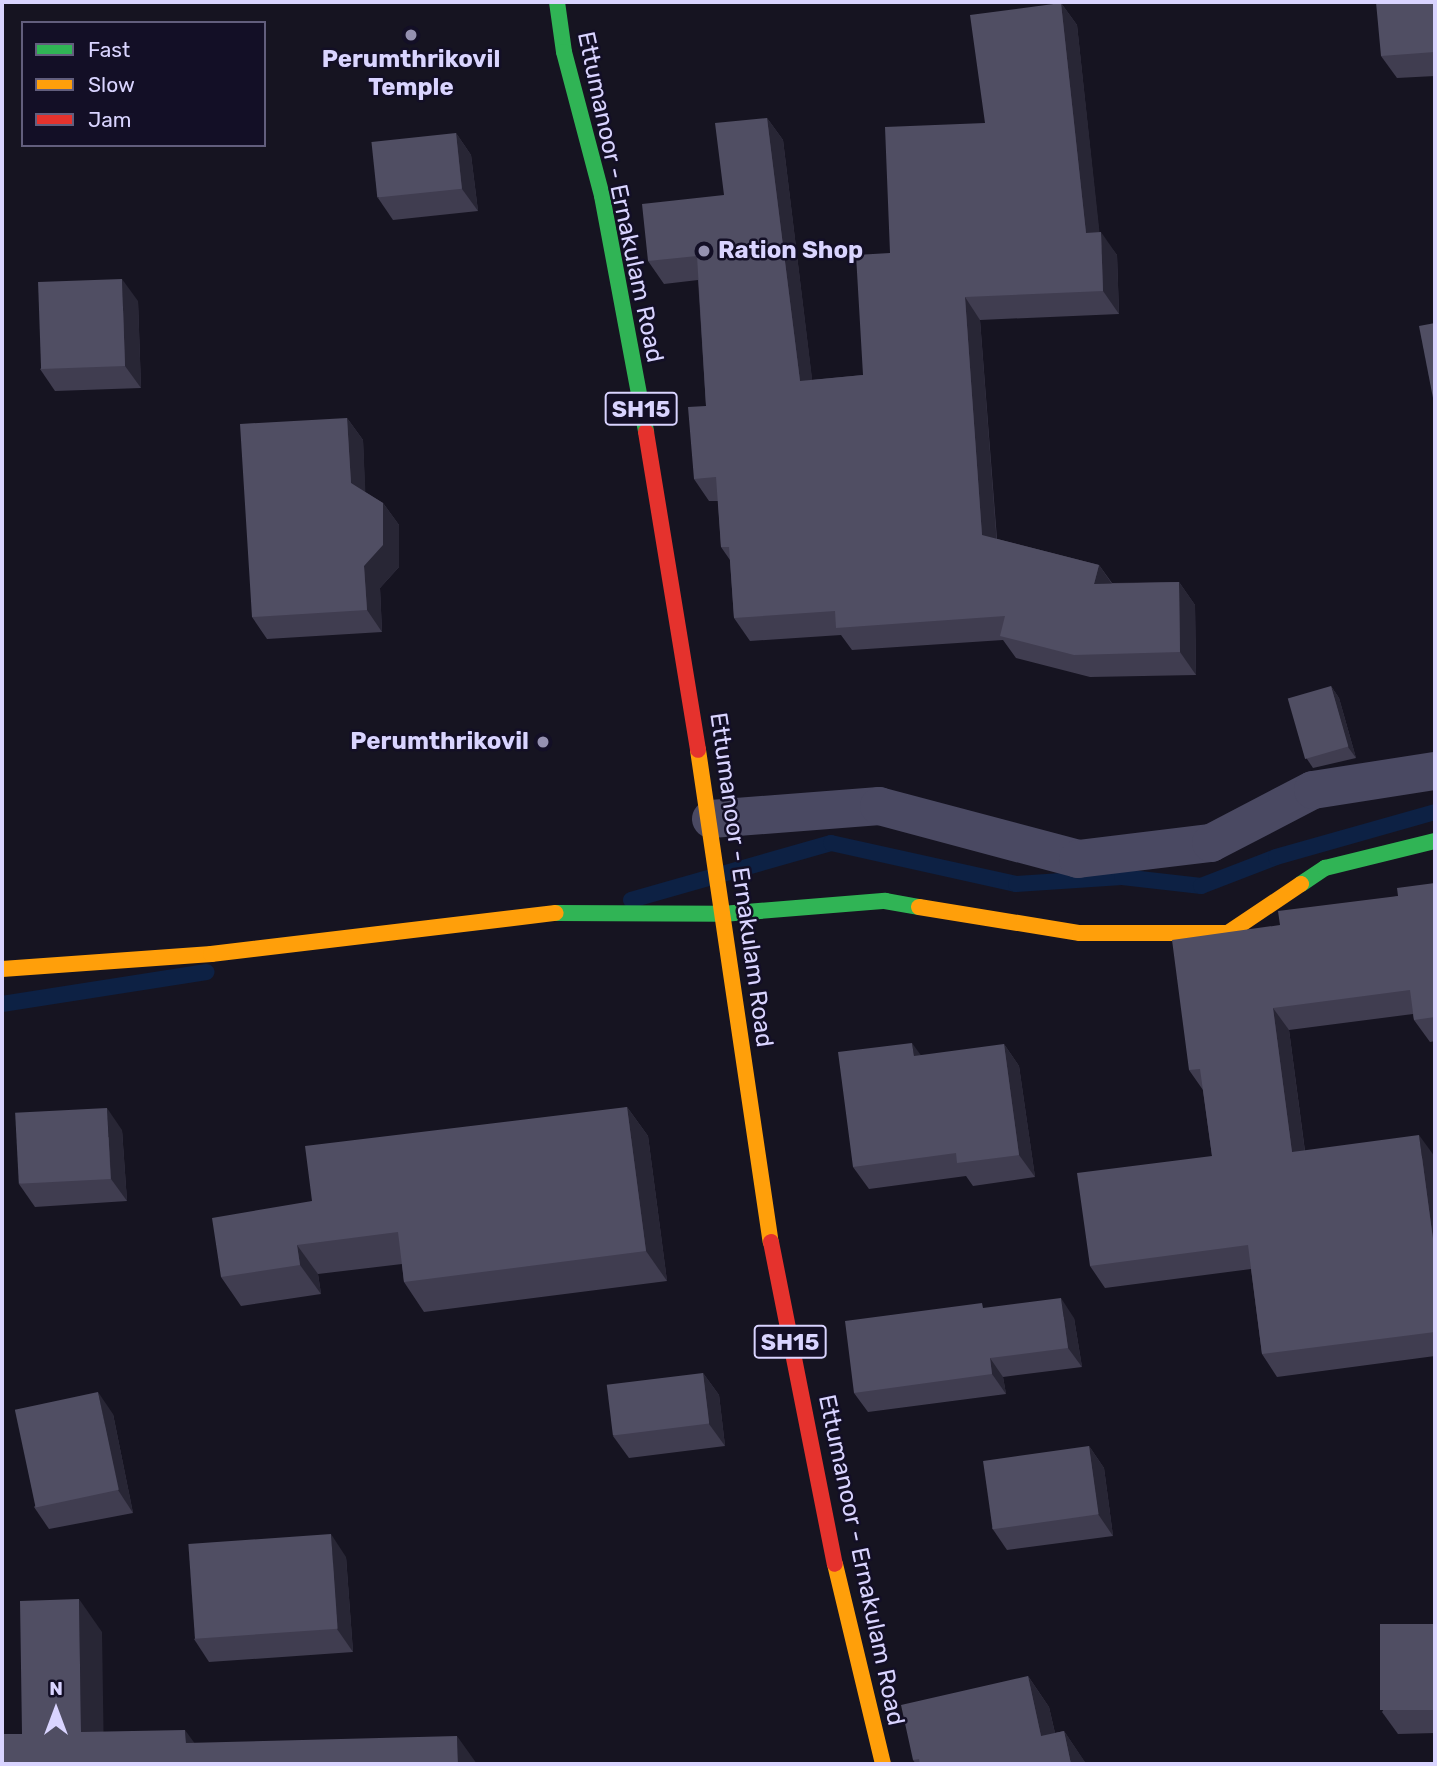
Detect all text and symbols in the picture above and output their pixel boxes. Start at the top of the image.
legend [21,21,266,147]
marker: Perumthrikovil Temple [403,27,419,43]
street label: Ettumanoor - Ernakulam Road [571,29,669,365]
text: Fast [88,37,130,62]
place label: Perumthrikovil Temple [322,46,500,102]
text: Slow [88,72,135,97]
text: Jam [88,107,132,132]
place label: Ration Shop [718,237,863,265]
marker: Ration Shop [696,243,712,259]
road number: SH15 [604,390,678,428]
street label: Ettumanoor - Ernakulam Road [703,711,779,1049]
place label: Perumthrikovil [350,728,529,756]
marker: Perumthrikovil [535,734,551,750]
road number: SH15 [753,1322,827,1362]
street label: Ettumanoor - Ernakulam Road [812,1392,910,1728]
north arrow [21,1675,91,1745]
text: N [49,1677,63,1700]

